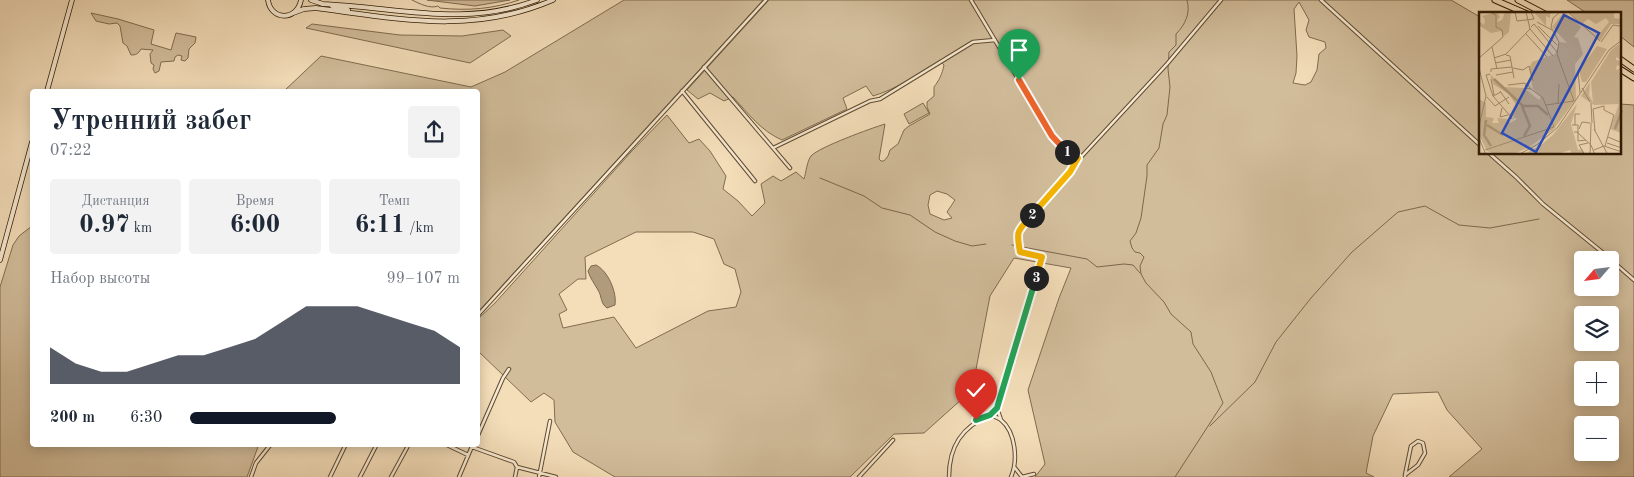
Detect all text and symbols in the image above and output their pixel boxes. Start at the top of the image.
inset map [1479,12,1622,155]
pin [998,29,1040,80]
icon: arrive [1005,36,1033,64]
button: share [408,106,460,158]
text: Утренний забег [50,108,251,136]
pin: 1 [1054,140,1080,164]
text: 07:22 [50,143,92,159]
text: 1 [1063,145,1072,159]
text: Дистанция [82,194,150,208]
text: Время [236,194,274,208]
text: Темп [379,194,410,208]
pin: 2 [1020,202,1044,228]
text: 2 [1028,208,1037,222]
text: 0.97 [79,213,130,238]
text: 6:00 [230,213,280,238]
text: 6:11 [355,213,405,238]
text: km [130,221,152,235]
text: /km [405,221,434,235]
north arrow [1574,251,1619,296]
map controls [1574,251,1619,461]
pin: 3 [1024,266,1048,290]
text: Набор высоты [50,271,150,287]
text: 99–107 m [386,271,460,287]
text: 3 [1032,271,1041,285]
button: layers [1574,306,1619,351]
button: + [1574,361,1619,406]
pin [955,369,997,420]
icon: check [962,376,990,404]
text: 200 m [50,410,95,426]
text: 6:30 [130,410,162,426]
button: − [1574,416,1619,461]

